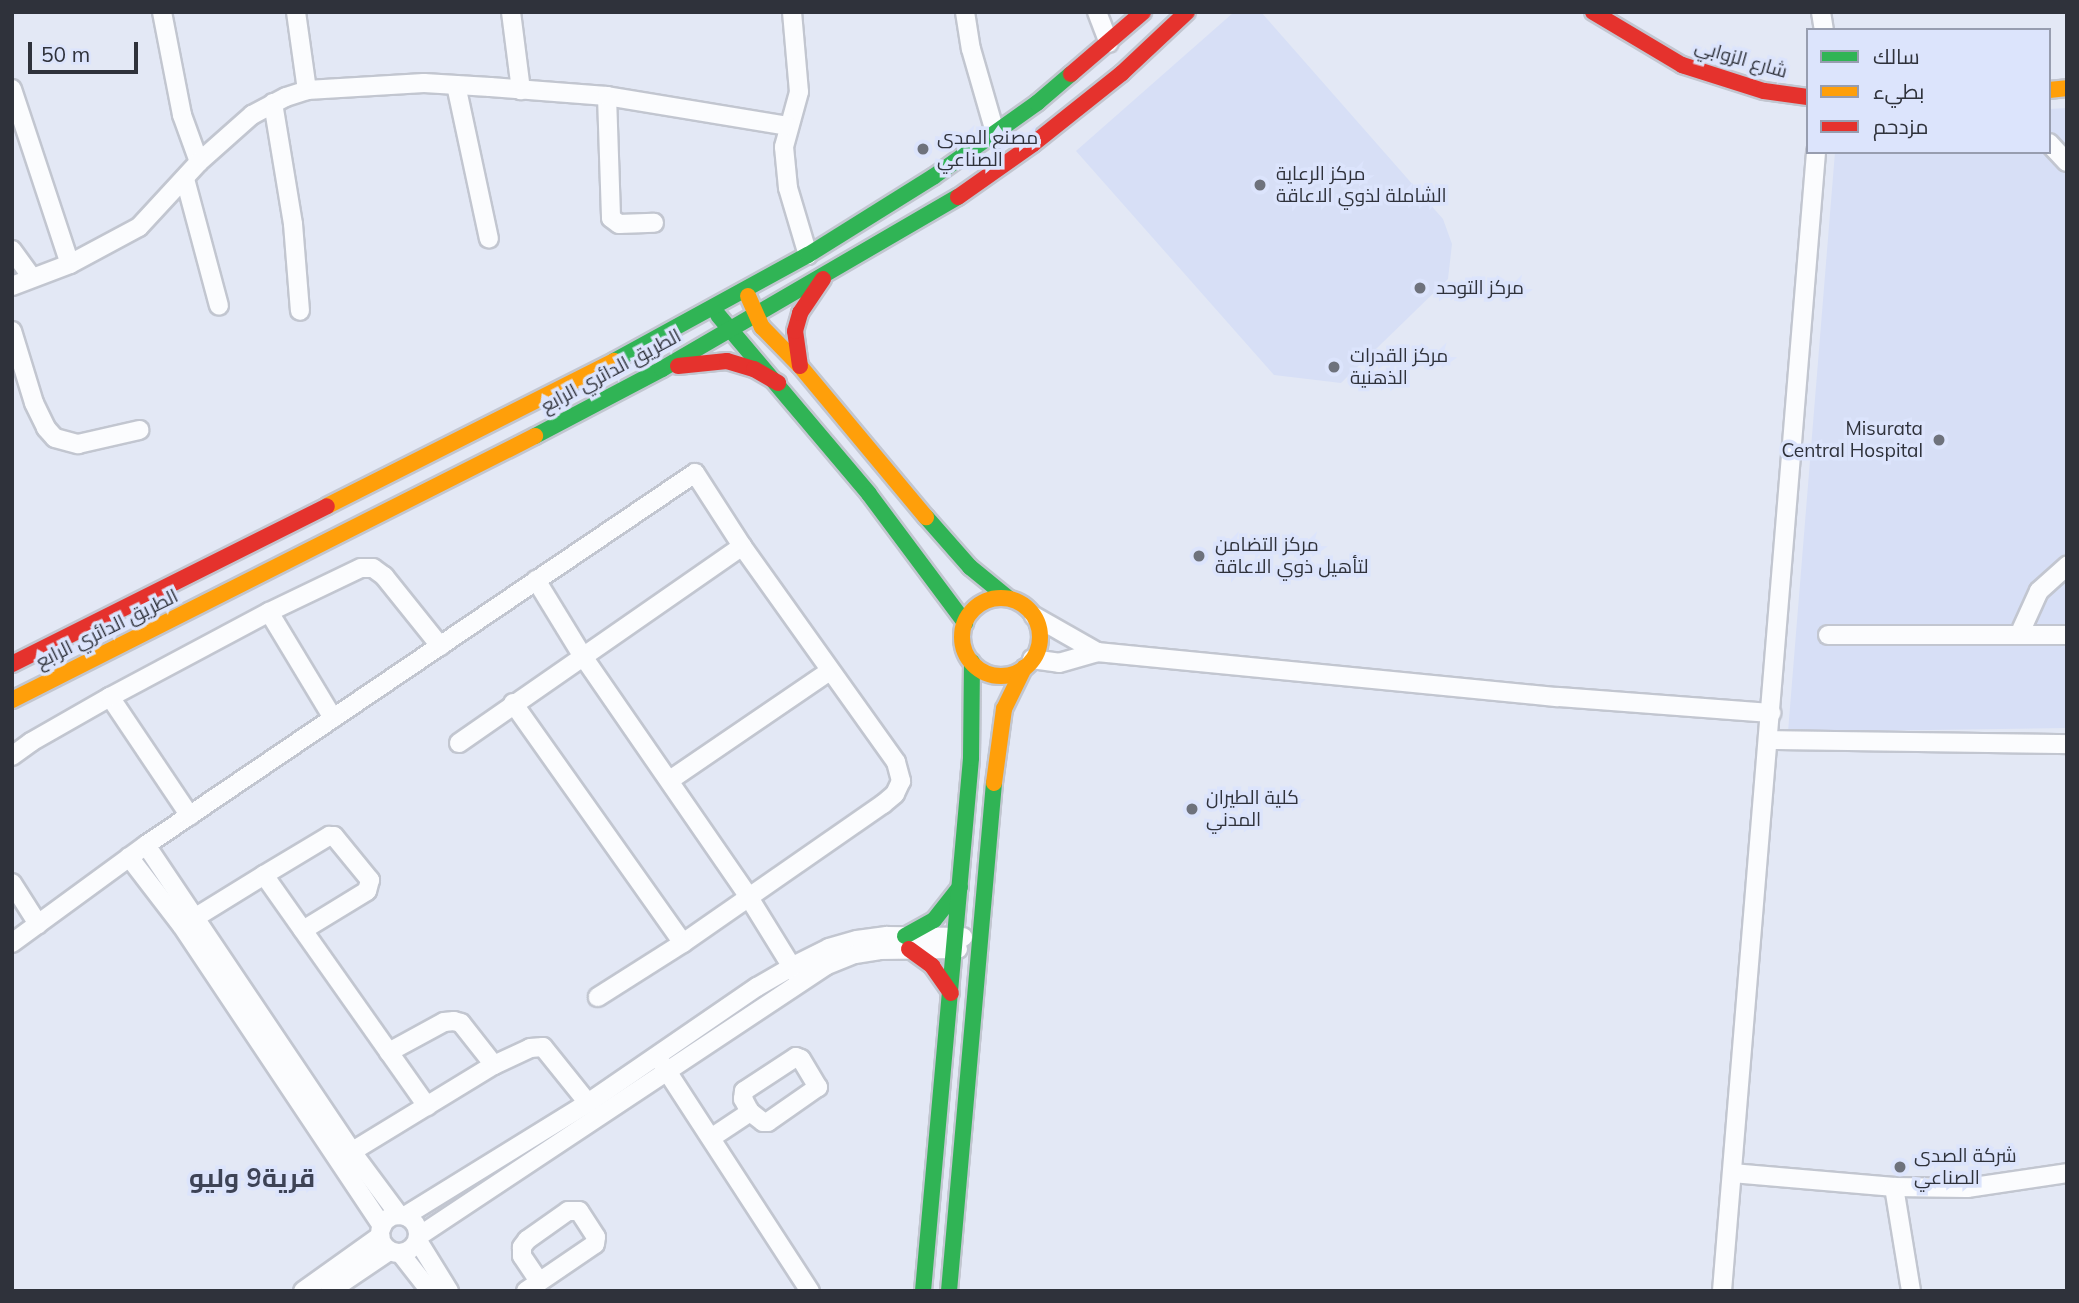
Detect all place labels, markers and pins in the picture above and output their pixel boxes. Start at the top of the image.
place label: مصنع المدى الصناعي [937,127,1038,171]
marker: مصنع المدى الصناعي [915,141,931,157]
place label: مركز الرعاية الشاملة لذوي الاعاقة [1276,163,1447,207]
marker: مركز الرعاية الشاملة لذوي الاعاقة [1250,175,1270,195]
place label: مركز التوحد [1436,277,1524,299]
marker: مركز التوحد [1410,278,1430,298]
place label: مركز القدرات الذهنية [1350,345,1448,389]
marker: مركز القدرات الذهنية [1324,357,1344,377]
place label: Misurata Central Hospital [1782,418,1923,462]
marker: Misurata Central Hospital [1929,430,1949,450]
place label: مركز التضامن لتأهيل ذوي الاعاقة [1215,534,1369,578]
marker: مركز التضامن لتأهيل ذوي الاعاقة [1189,546,1209,566]
place label: كلية الطيران المدني [1206,787,1299,831]
marker: كلية الطيران المدني [1184,801,1200,817]
place label: شركة الصدى الصناعي [1914,1145,2017,1189]
marker: شركة الصدى الصناعي [1892,1159,1908,1175]

